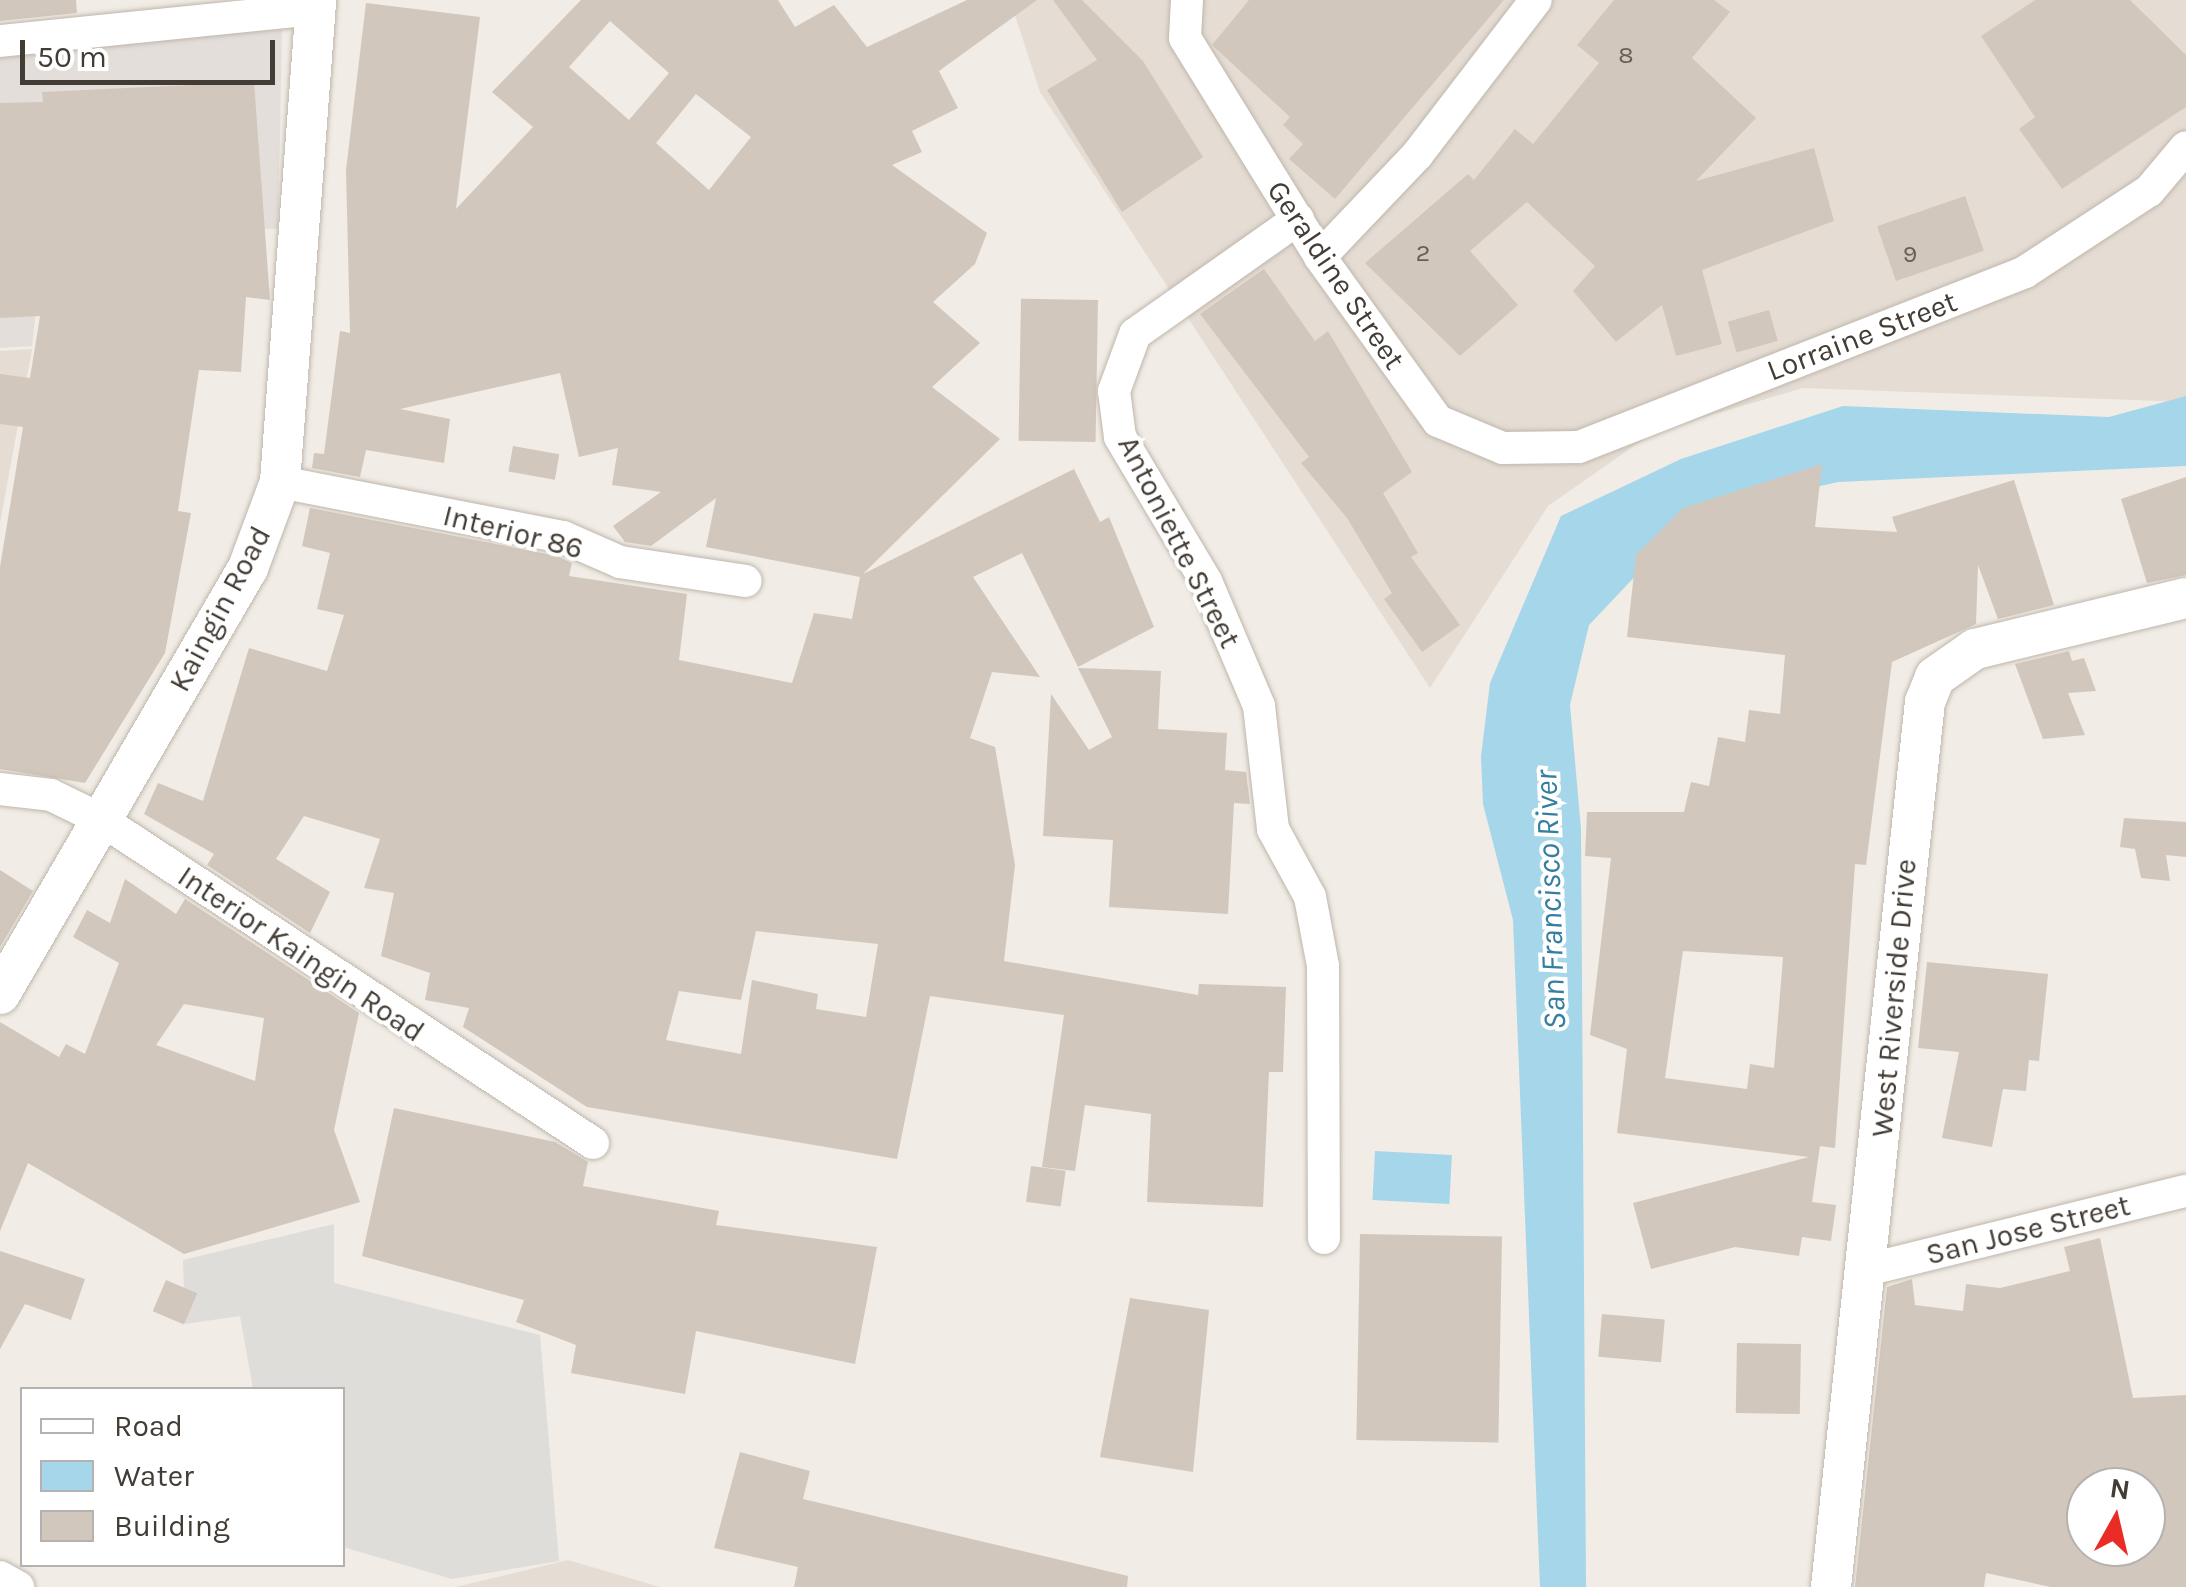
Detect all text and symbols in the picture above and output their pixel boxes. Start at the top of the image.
scale bar [25,20,280,82]
text: 50 m [37,39,107,75]
house number: 8 [1618,40,1634,70]
street label: Geraldine Street [1260,174,1412,376]
house number: 2 [1416,238,1430,268]
house number: 9 [1903,239,1917,269]
street label: Lorraine Street [1762,283,1962,389]
street label: Antoniette Street [1110,430,1248,654]
street label: Interior 86 [439,497,587,567]
street label: Kaingin Road [161,520,279,698]
water label: San Francisco River [1527,769,1575,1031]
street label: West Riverside Drive [1864,857,1924,1139]
street label: Interior Kaingin Road [171,858,431,1050]
street label: San Jose Street [1922,1187,2134,1273]
legend [20,1387,345,1567]
text: Road [114,1408,183,1444]
text: Water [114,1458,194,1494]
north arrow [2066,1467,2166,1567]
text: N [2108,1471,2132,1507]
text: Building [114,1508,230,1544]

